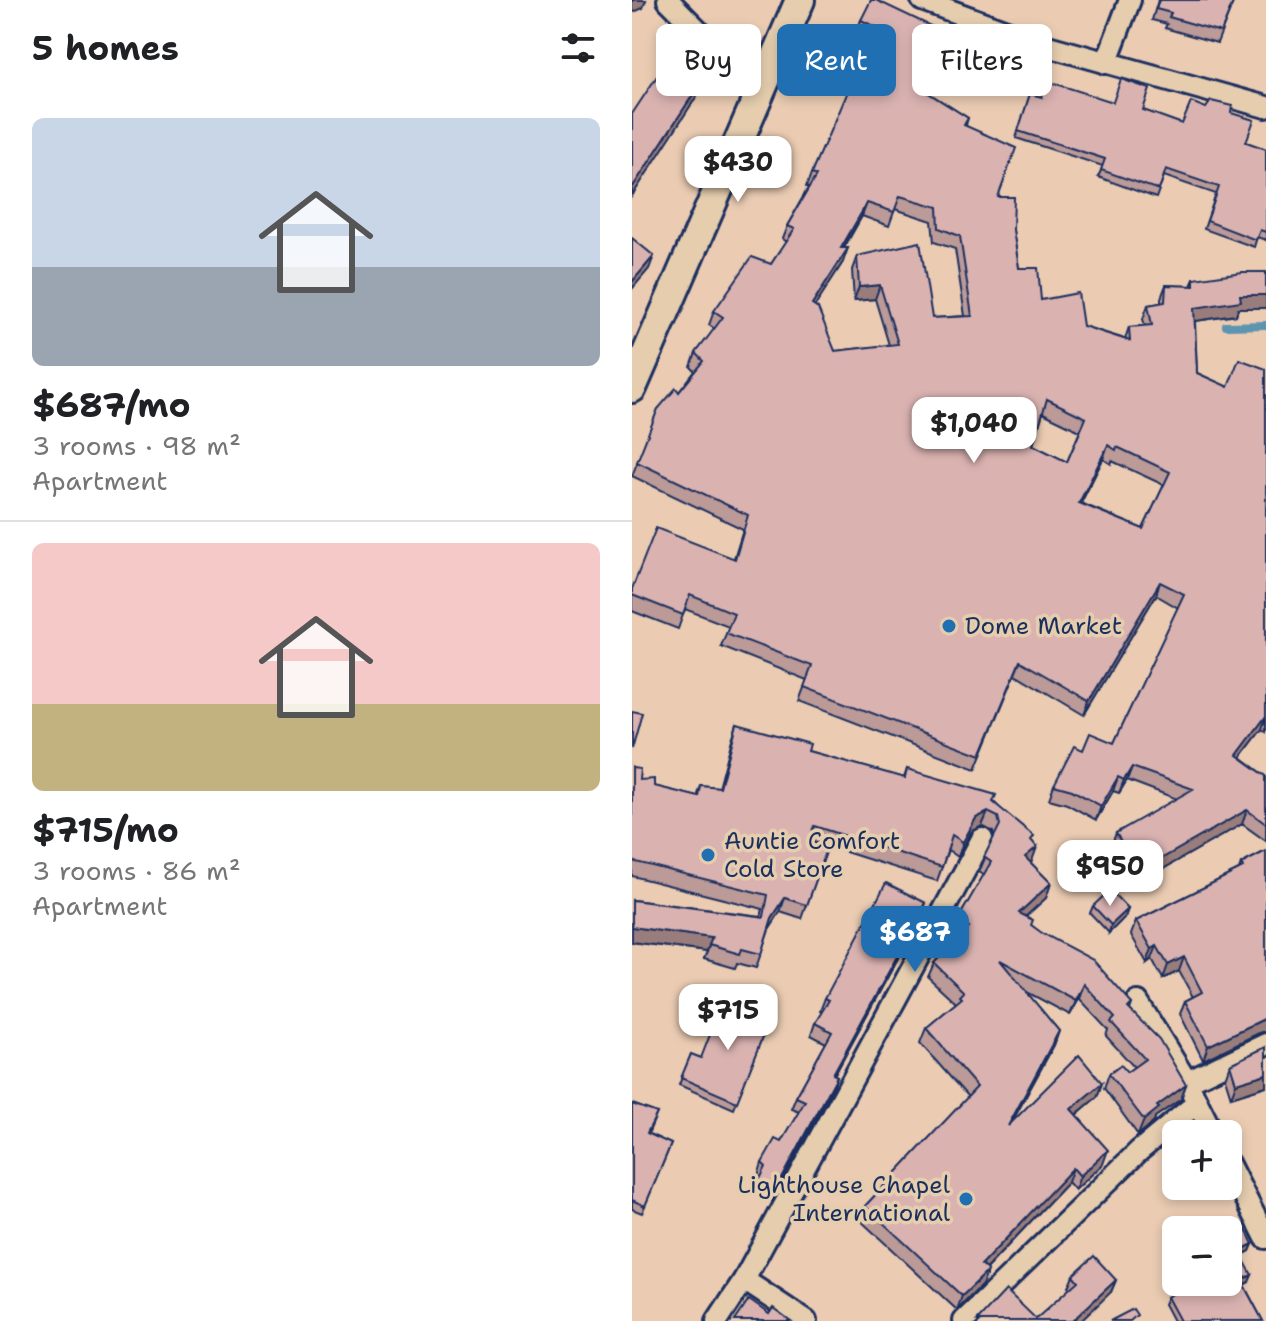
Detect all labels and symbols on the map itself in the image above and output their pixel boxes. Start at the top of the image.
pin: $430 [691,136,785,204]
pin: $1,040 [909,397,1039,465]
place label: Dome Market [965,610,1122,642]
marker: Dome Market [940,617,958,635]
place label: Auntie Comfort Cold Store [724,825,900,885]
pin: $950 [1063,840,1157,908]
marker: Auntie Comfort Cold Store [699,846,717,864]
pin: $687 [868,906,962,974]
pin: $715 [681,984,775,1052]
place label: Lighthouse Chapel International [738,1169,951,1229]
marker: Lighthouse Chapel International [957,1190,975,1208]

